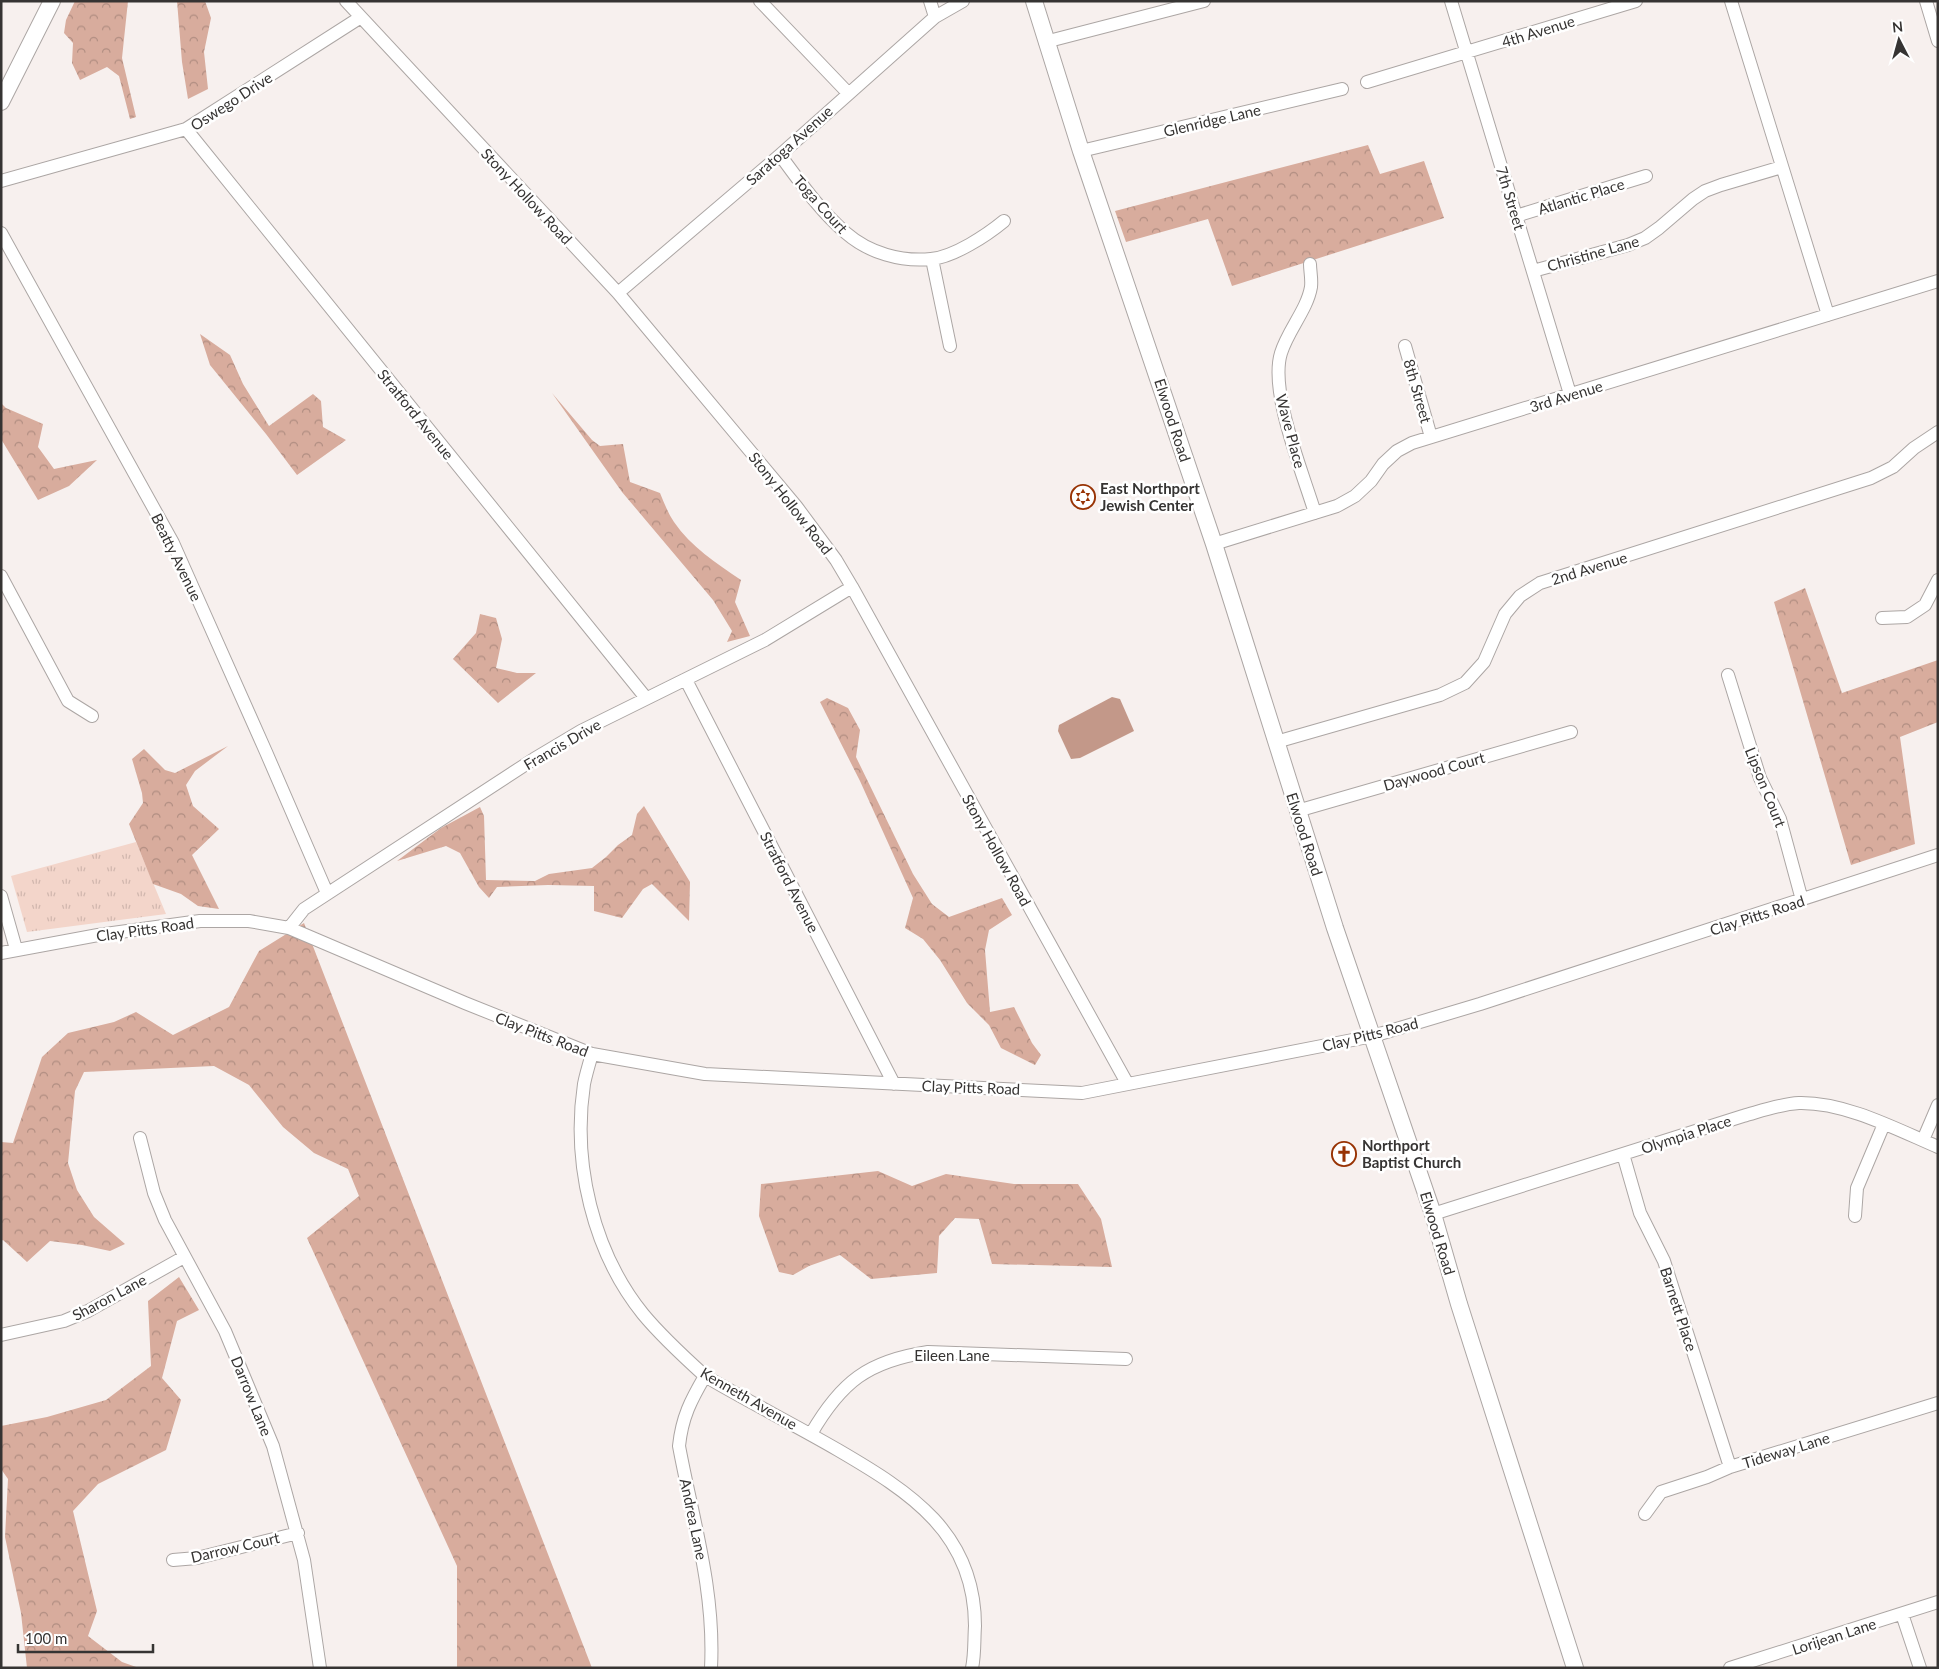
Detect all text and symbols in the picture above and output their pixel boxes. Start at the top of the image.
street label: 4th Avenue [1499,11,1577,51]
north arrow [1874,15,1924,65]
text: N [1891,18,1904,36]
street label: Oswego Drive [187,68,275,134]
street label: Glenridge Lane [1162,100,1262,140]
street label: Saratoga Avenue [742,101,836,189]
street label: Stony Hollow Road [478,144,576,248]
street label: 7th Street [1493,164,1529,233]
street label: Toga Court [790,171,852,237]
street label: Atlantic Place [1536,174,1626,218]
street label: Christine Lane [1545,231,1641,275]
street label: 8th Street [1400,357,1436,426]
street label: Stratford Avenue [374,365,458,463]
street label: Elwood Road [1151,376,1195,464]
street label: 3rd Avenue [1527,376,1605,416]
street label: Wave Place [1272,392,1310,470]
street label: Stony Hollow Road [745,448,837,558]
place label: East Northport Jewish Center [1100,479,1200,514]
synagogue icon: East Northport Jewish Center [1070,484,1096,510]
street label: Beatty Avenue [148,510,206,604]
street label: 2nd Avenue [1549,548,1629,588]
street label: Francis Drive [520,715,604,773]
street label: Lipson Court [1742,744,1790,830]
street label: Daywood Court [1381,748,1487,794]
street label: Elwood Road [1283,790,1327,878]
street label: Stony Hollow Road [959,791,1035,909]
street label: Stratford Avenue [757,828,823,936]
street label: Clay Pitts Road [1707,891,1807,939]
street label: Clay Pitts Road [95,913,195,945]
street label: Clay Pitts Road [493,1008,591,1060]
street label: Clay Pitts Road [1320,1013,1420,1055]
street label: Clay Pitts Road [921,1076,1021,1098]
street label: Olympia Place [1639,1111,1733,1157]
place label: Northport Baptist Church [1362,1136,1461,1171]
church icon: Northport Baptist Church [1331,1141,1357,1167]
street label: Elwood Road [1417,1189,1459,1277]
street label: Barnett Place [1657,1264,1701,1354]
street label: Sharon Lane [69,1270,149,1324]
street label: Eileen Lane [914,1346,990,1364]
street label: Darrow Lane [228,1353,276,1439]
street label: Kenneth Avenue [697,1363,801,1433]
street label: Tideway Lane [1740,1428,1832,1472]
street label: Andrea Lane [677,1477,711,1561]
street label: Darrow Court [189,1528,282,1566]
street label: Lorijean Lane [1790,1614,1878,1658]
scale bar [18,1622,152,1654]
text: 100 m [25,1629,67,1647]

